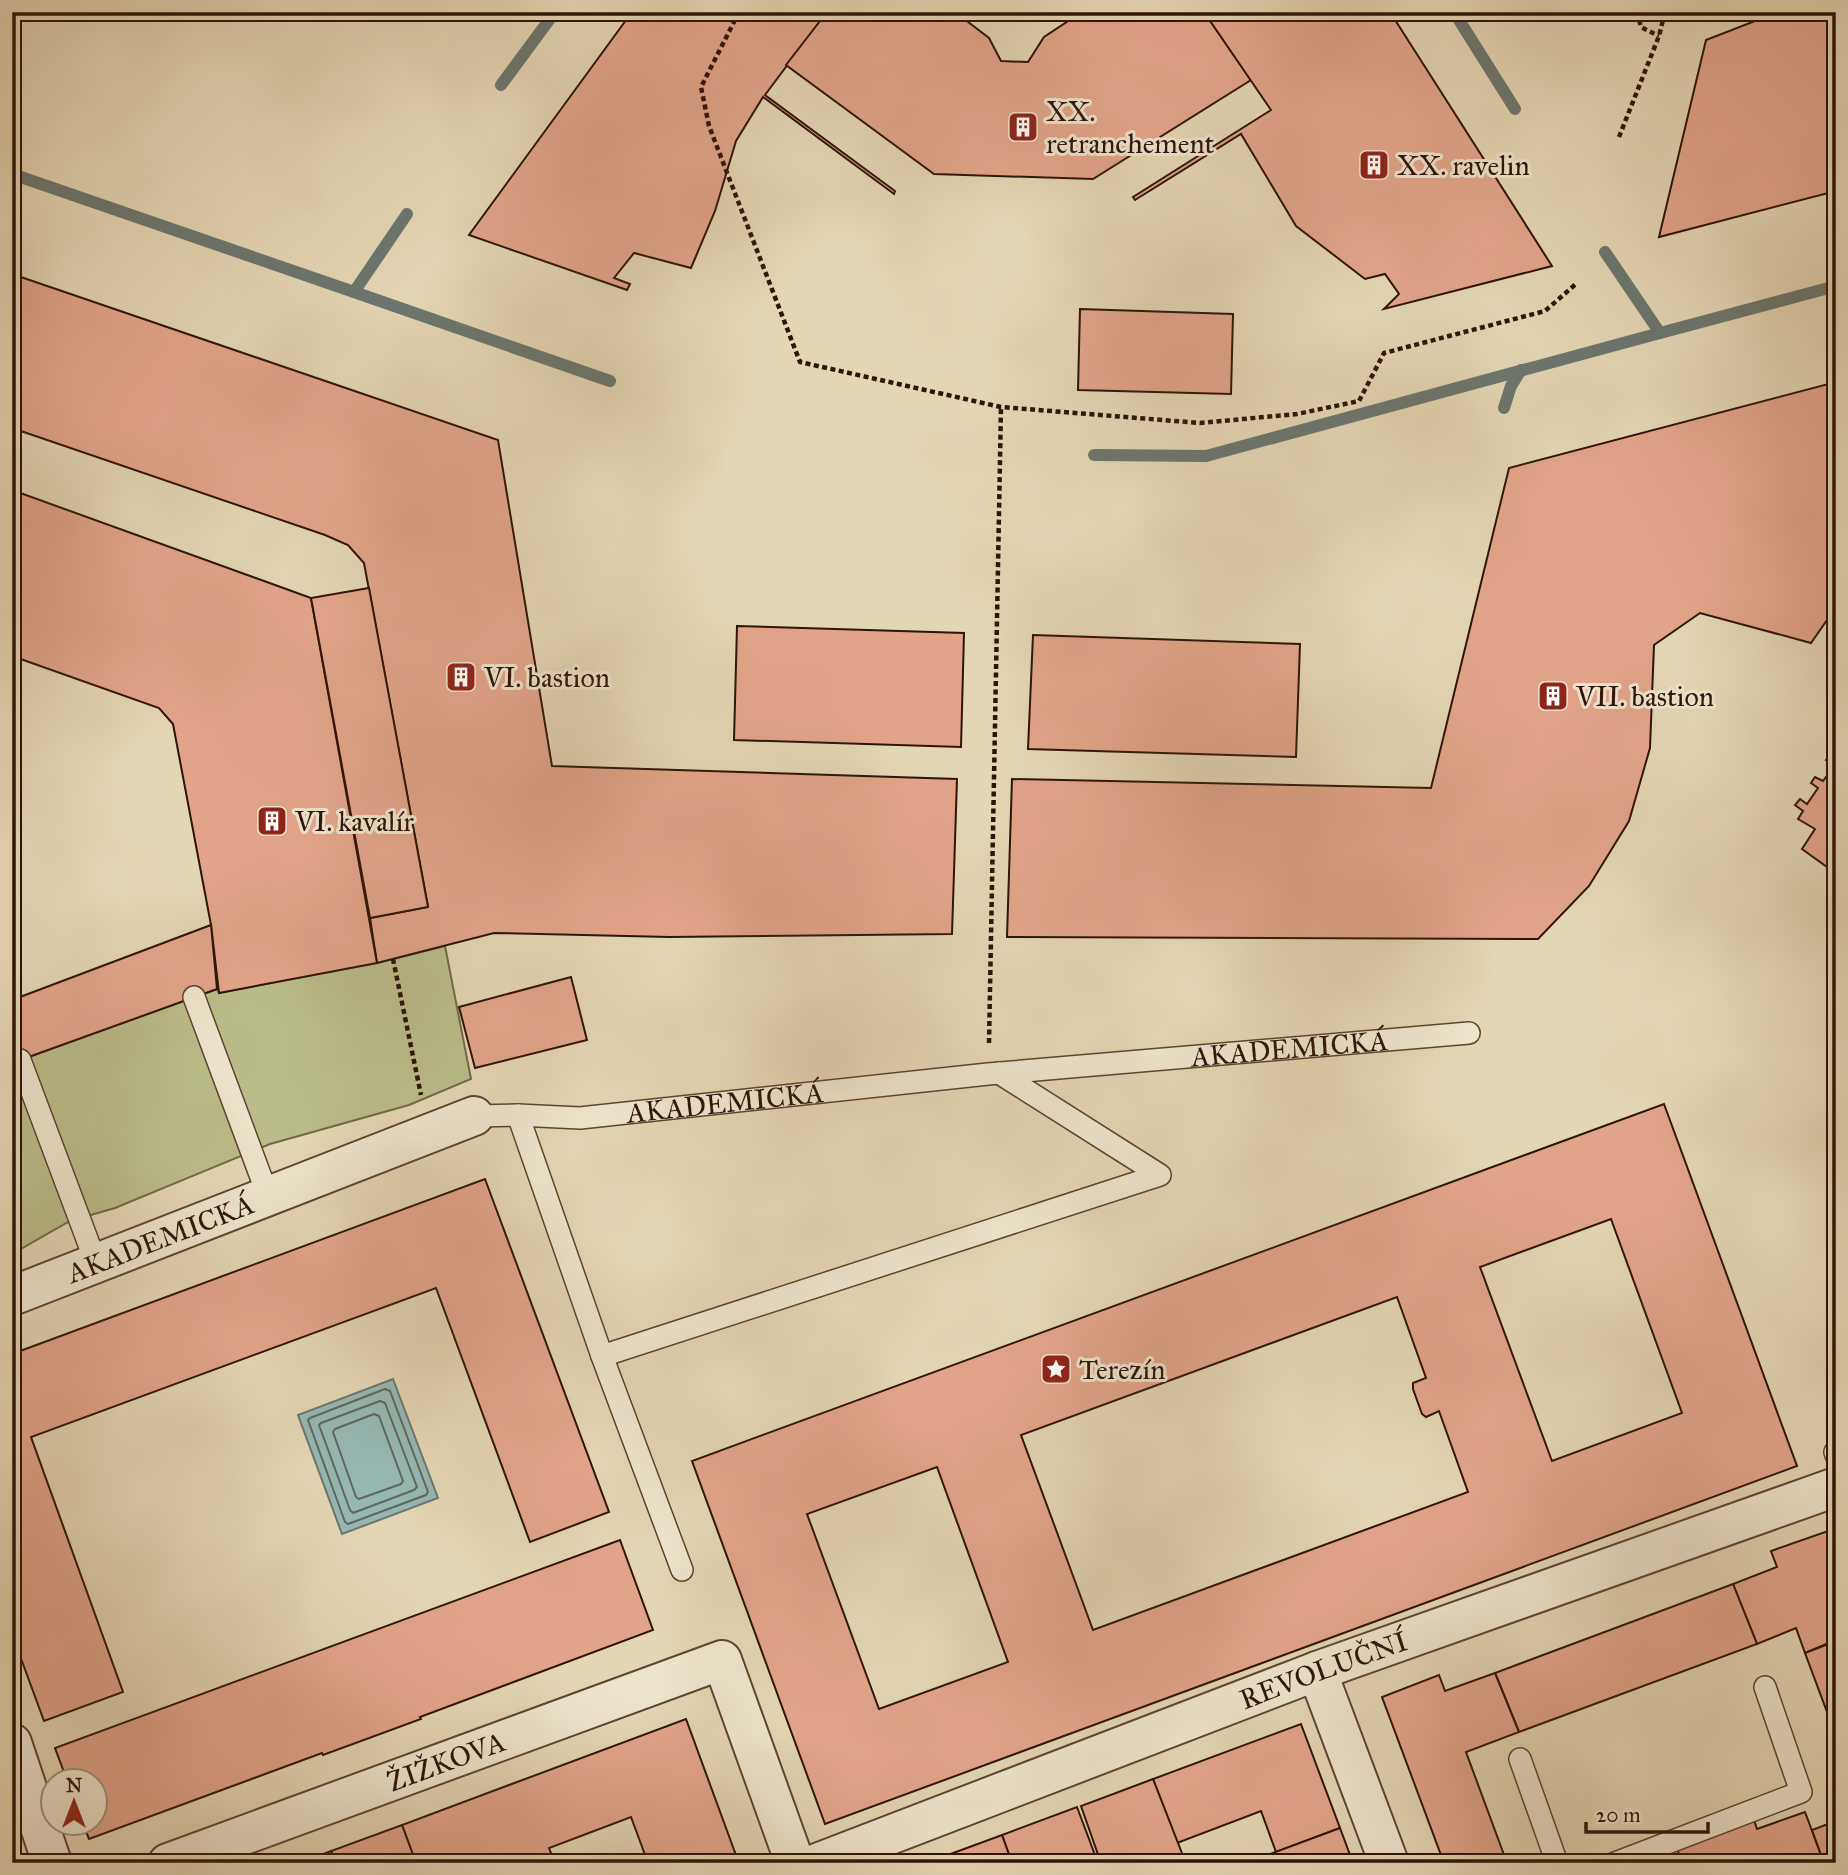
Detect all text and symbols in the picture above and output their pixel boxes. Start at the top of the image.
place label: XX. retranchement [1046,94,1214,161]
building icon: XX. retranchement [1006,110,1040,144]
building icon: XX. ravelin [1357,148,1391,182]
place label: XX. ravelin [1397,148,1530,183]
building icon: VI. bastion [444,660,478,694]
place label: VI. bastion [483,660,610,695]
building icon: VII. bastion [1536,679,1570,713]
place label: VII. bastion [1575,679,1714,714]
building icon: VI. kavalír [255,804,289,838]
place label: VI. kavalír [294,804,414,839]
street label: AKADEMICKÁ [1188,1022,1390,1074]
street label: AKADEMICKÁ [624,1074,825,1130]
street label: AKADEMICKÁ [61,1186,259,1291]
place icon: Terezín [1039,1352,1073,1386]
place label: Terezín [1079,1352,1165,1387]
street label: REVOLUČNÍ [1234,1623,1413,1717]
street label: ŽIŽKOVA [382,1723,510,1799]
north arrow [38,1766,108,1836]
text: N [66,1774,82,1797]
scale bar [1586,1791,1708,1835]
text: 20 m [1596,1802,1641,1828]

